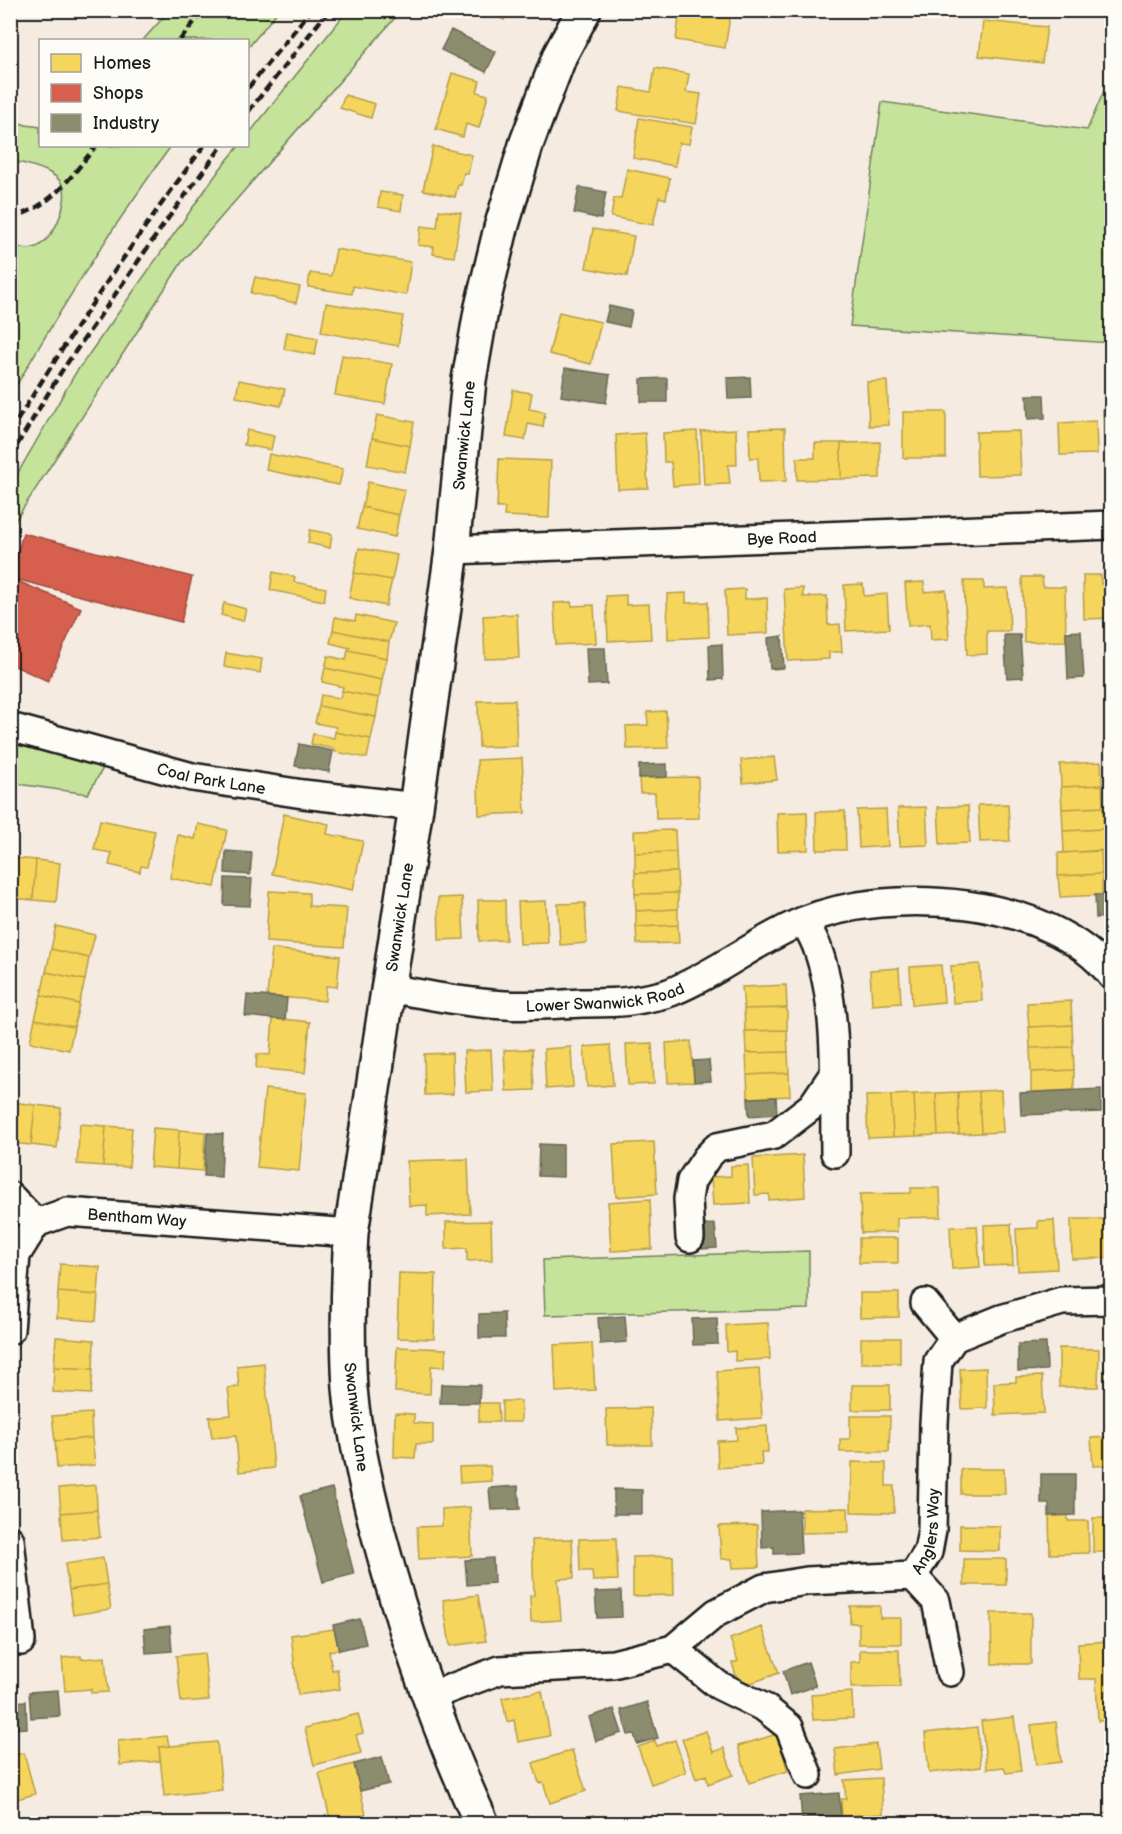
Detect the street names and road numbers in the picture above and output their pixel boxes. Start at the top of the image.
street label: Swanwick Lane [450,379,480,491]
street label: Bye Road [747,528,817,550]
street label: Coal Park Lane [155,760,267,799]
street label: Swanwick Lane [383,861,418,973]
street label: Lower Swanwick Road [526,979,688,1017]
street label: Bentham Way [87,1206,188,1232]
street label: Swanwick Lane [339,1362,372,1473]
street label: Anglers Way [908,1487,944,1578]

